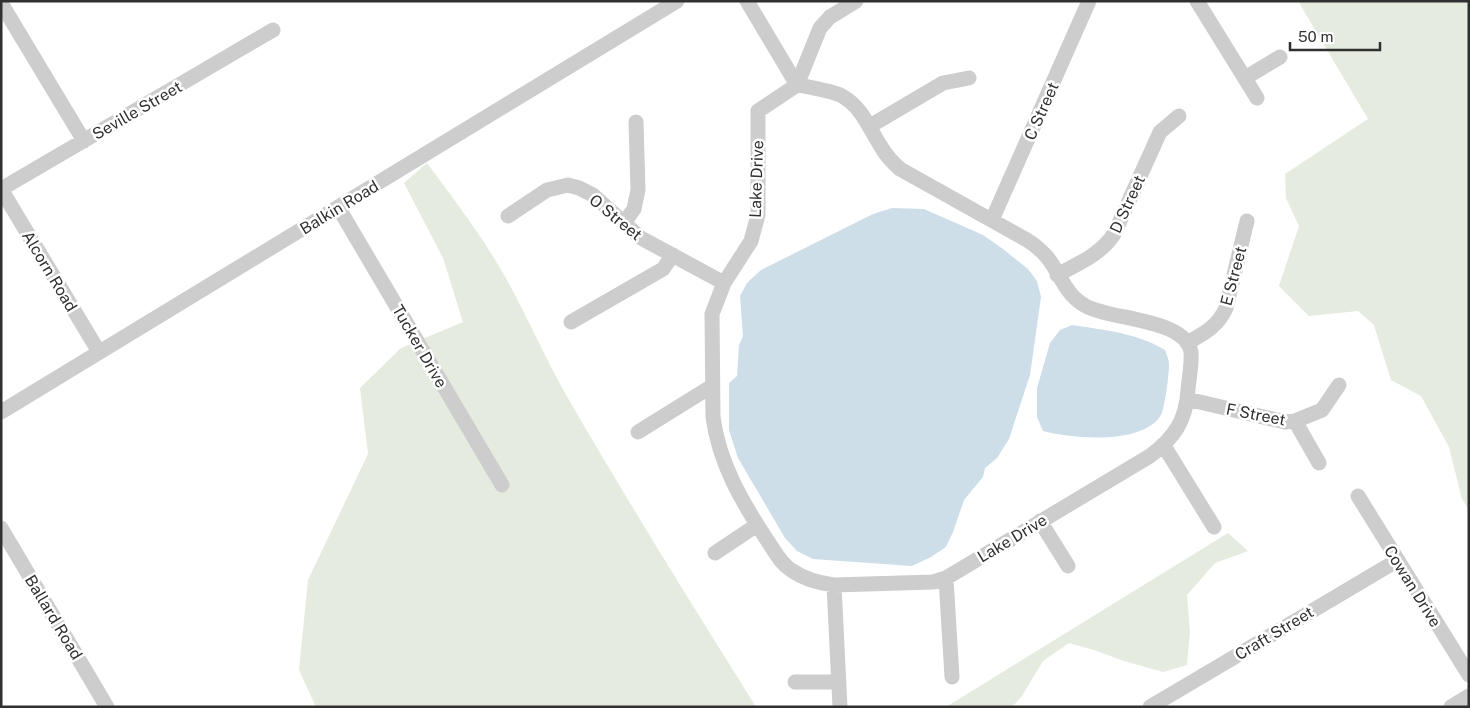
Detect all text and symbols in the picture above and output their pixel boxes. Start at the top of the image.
scale bar [1290,20,1380,52]
text: 50 m [1298,28,1333,45]
street label: Seville Street [89,77,185,144]
street label: C Street [1020,79,1063,143]
street label: Lake Drive [746,140,767,218]
street label: D Street [1106,172,1149,236]
street label: Balkin Road [296,177,382,238]
street label: O Street [585,190,646,244]
street label: Alcorn Road [18,227,81,315]
street label: E Street [1216,244,1250,308]
street label: Tucker Drive [388,301,451,391]
street label: F Street [1225,399,1287,430]
street label: Lake Drive [974,510,1050,567]
street label: Cowan Drive [1380,542,1445,631]
street label: Ballard Road [21,572,86,663]
street label: Craft Street [1232,603,1317,664]

